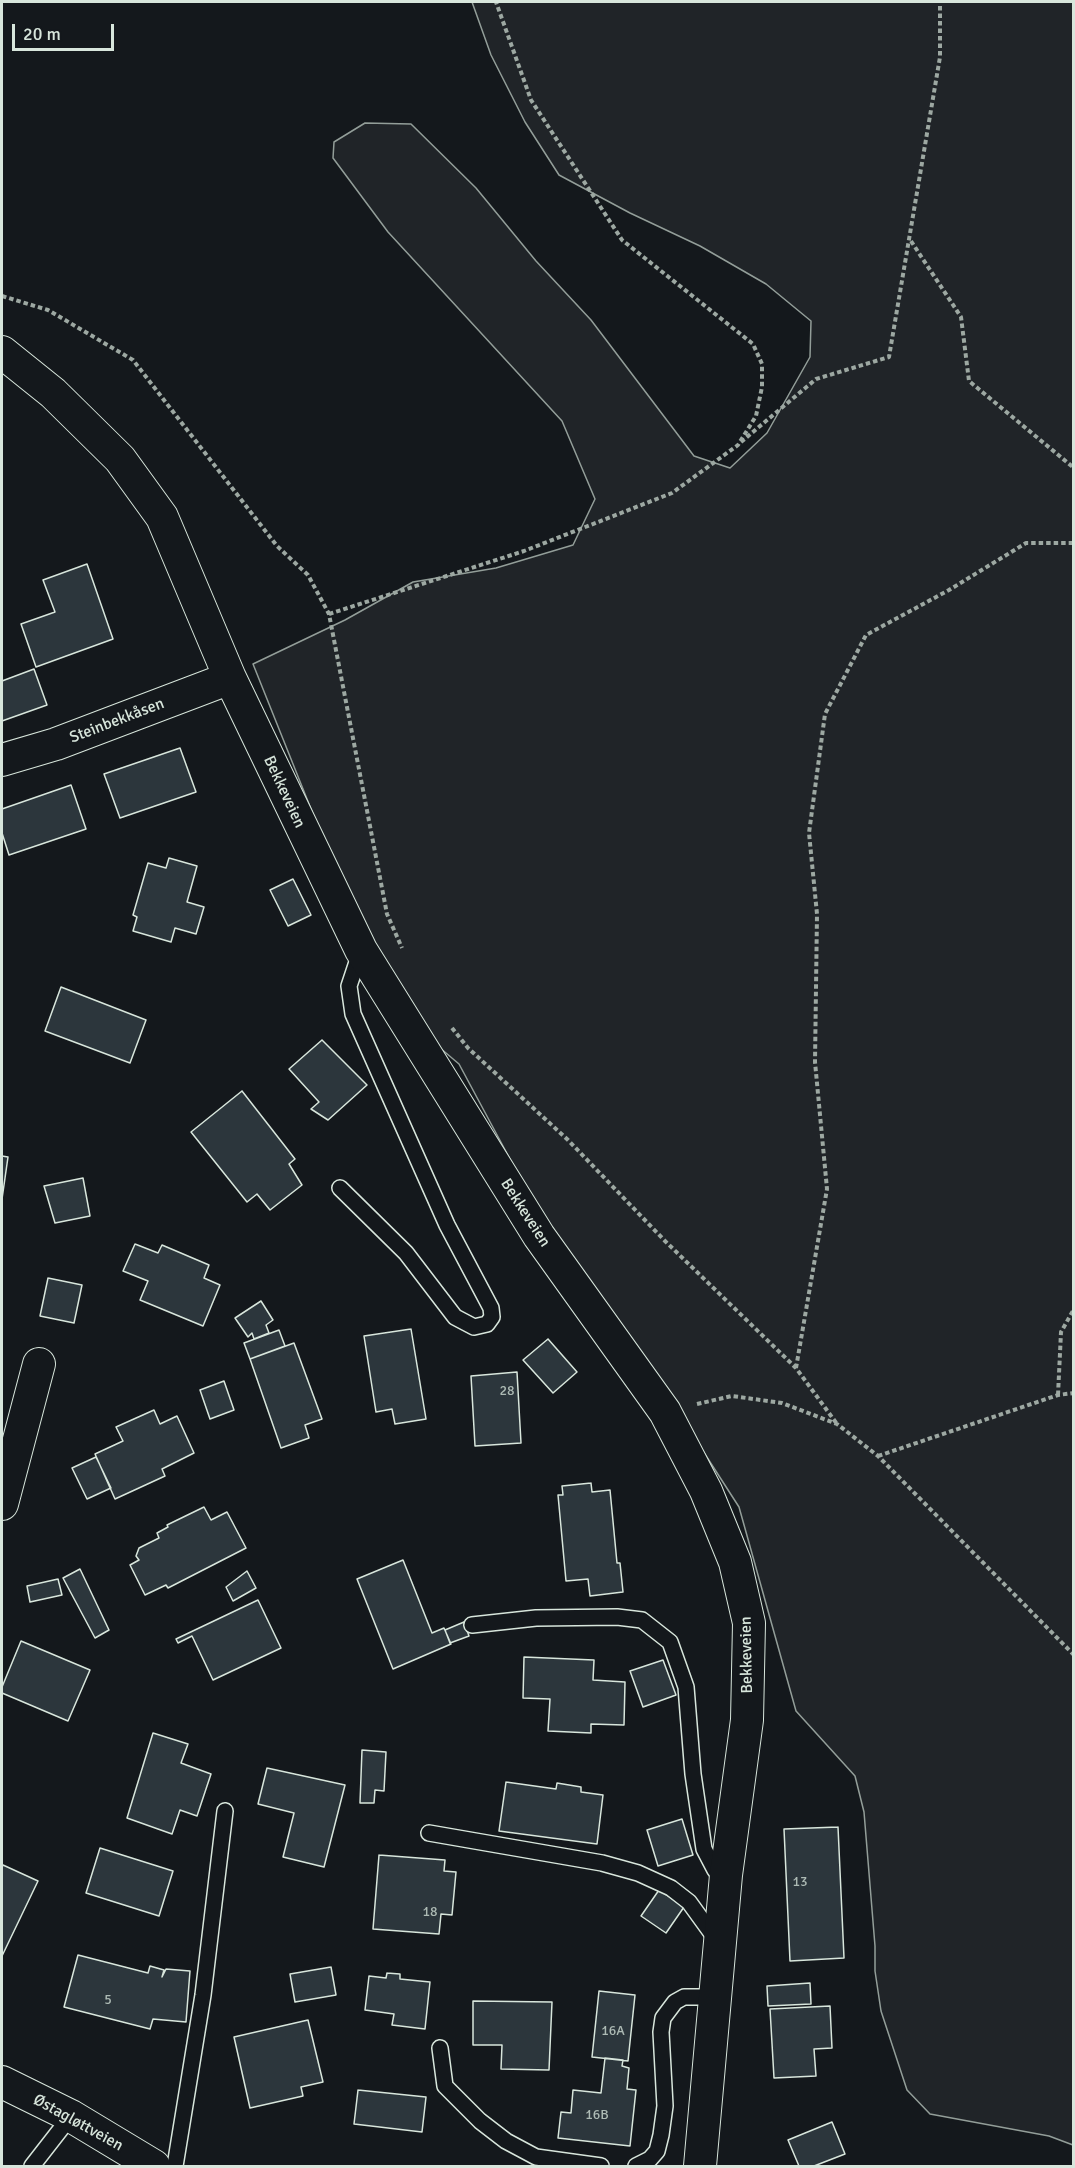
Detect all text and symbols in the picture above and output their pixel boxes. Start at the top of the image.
scale bar [15,12,117,50]
text: 20 m [23,23,61,45]
street label: Steinbekkåsen [67,694,167,748]
street label: Bekkeveien [259,753,309,831]
street label: Bekkeveien [496,1175,554,1251]
house number: 28 [499,1383,515,1399]
street label: Bekkeveien [737,1616,757,1694]
house number: 13 [792,1874,808,1890]
house number: 18 [422,1904,438,1920]
house number: 5 [104,1992,112,2008]
house number: 16A [601,2023,625,2039]
street label: Østagløttveien [30,2090,126,2156]
house number: 16B [585,2107,609,2123]

